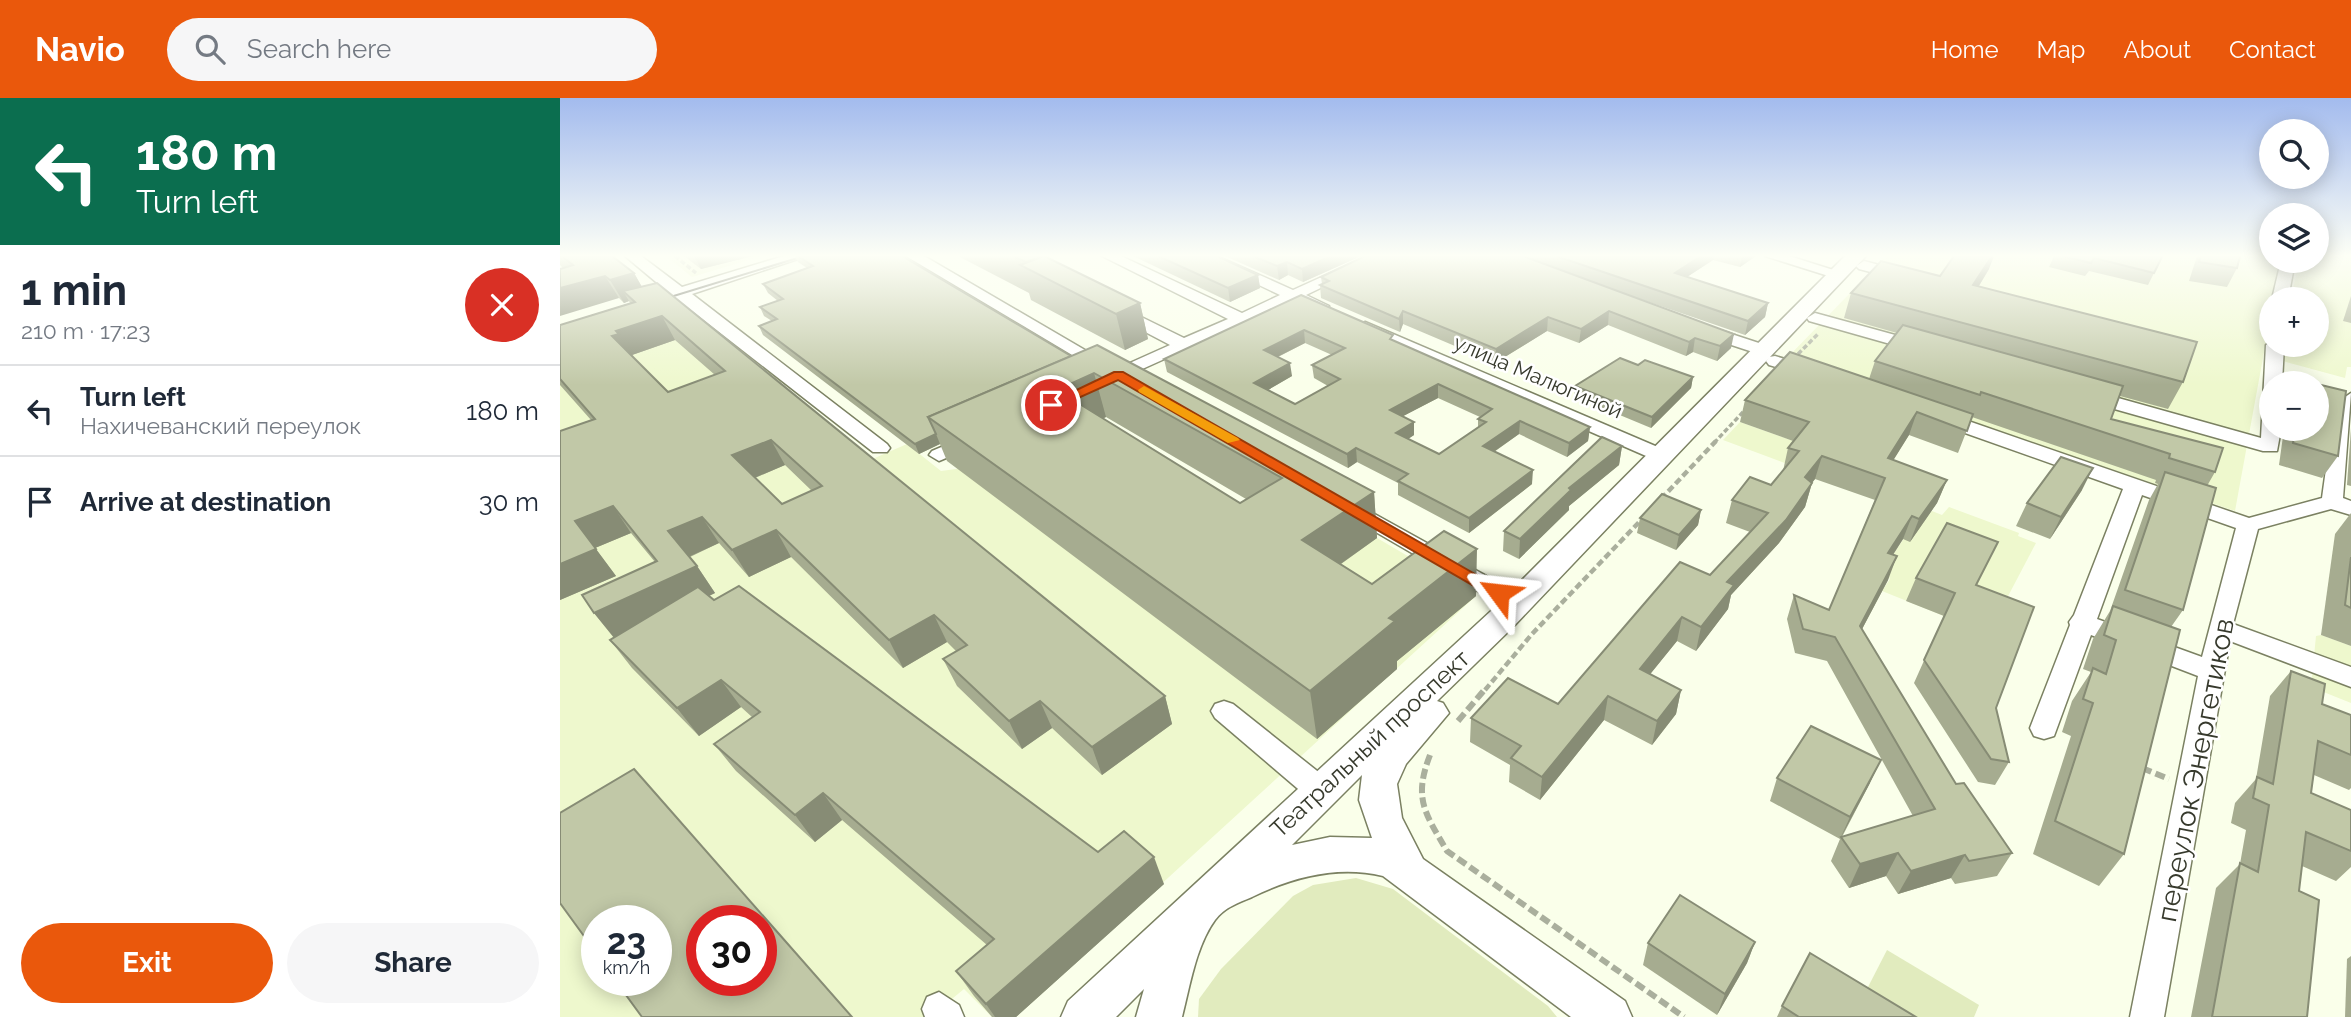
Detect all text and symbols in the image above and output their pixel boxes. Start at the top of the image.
search box [167,18,657,81]
text: Navio [35,30,125,69]
icon: search [191,30,229,68]
text: Search here [247,34,391,64]
text: Home [1931,35,1999,64]
text: Map [2037,35,2085,64]
text: About [2123,35,2191,64]
text: Contact [2229,35,2316,64]
map controls [2259,119,2329,441]
button: search [2259,119,2329,189]
text: 180 m [136,124,277,181]
icon: left [21,126,112,217]
text: Turn left [136,183,258,220]
button: layers [2259,203,2329,273]
text: 1 min [21,266,127,315]
button: close [465,268,539,342]
button: + [2259,287,2329,357]
text: 210 m · 17:23 [21,317,151,344]
street label: улица Малюгиной [1450,330,1626,423]
button: − [2259,371,2329,441]
pin [1021,375,1081,435]
text: Turn left [80,382,186,412]
icon: arrive [1032,386,1070,424]
icon: left [21,392,59,430]
text: 180 m [466,396,539,426]
text: Нахичеванский переулок [80,412,361,439]
icon: arrive [21,483,59,521]
text: Arrive at destination [80,487,331,517]
text: 30 m [479,487,539,517]
position arrow [1462,556,1536,630]
street label: переулок Энергетиков [2150,616,2241,925]
street label: Театральный проспект [1264,643,1476,844]
speed limit sign: 30 [686,905,777,996]
text: 23 [607,921,646,962]
button: Exit [21,923,273,1003]
button: Share [287,923,539,1003]
text: km/h [603,957,650,978]

